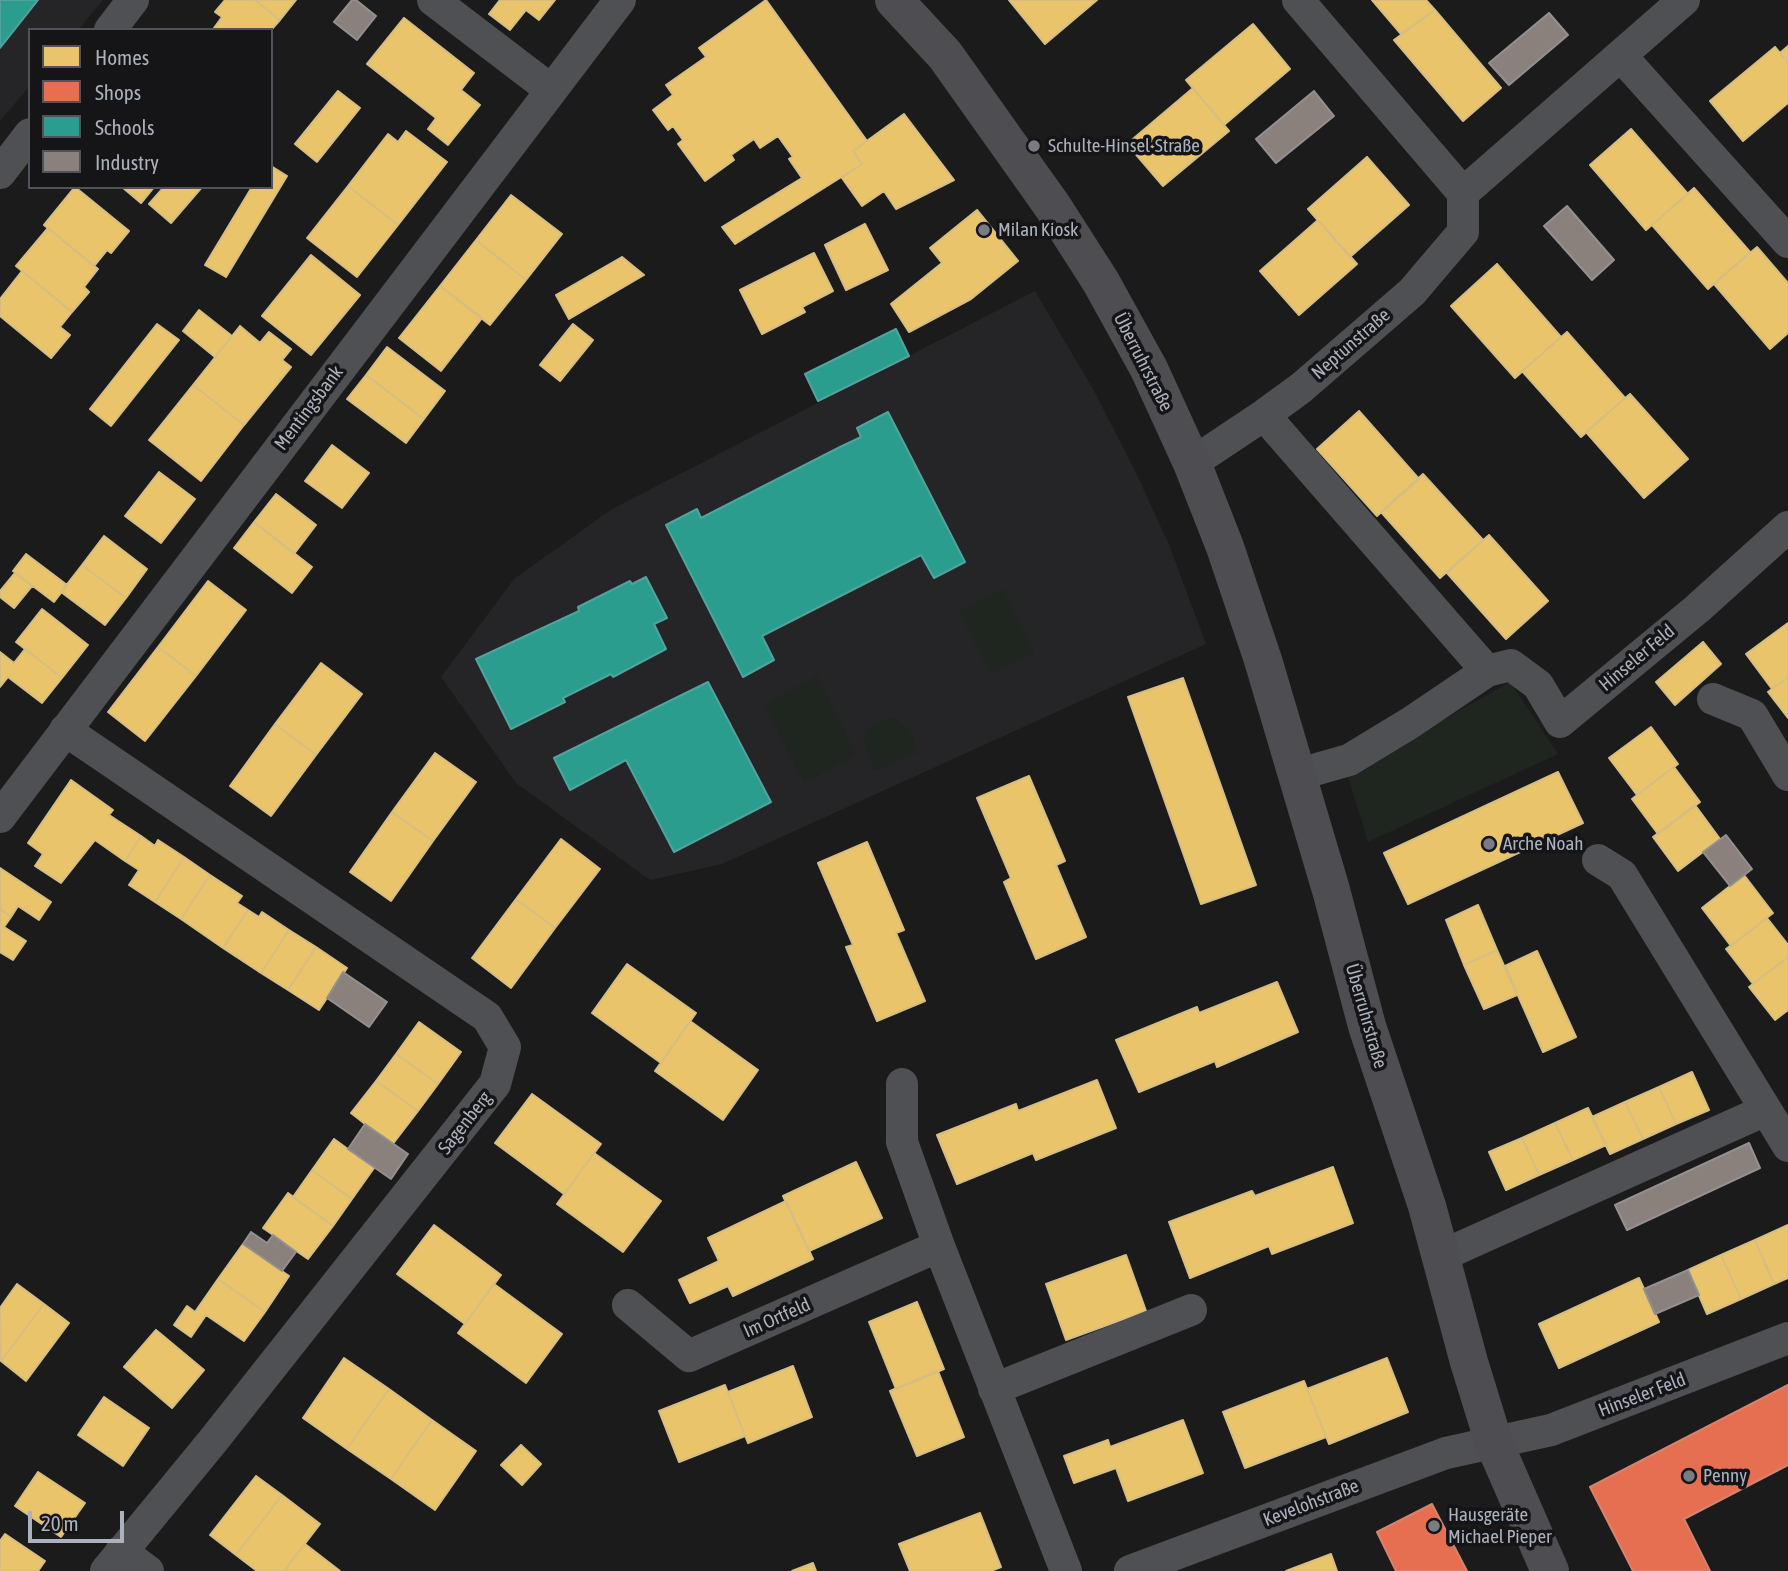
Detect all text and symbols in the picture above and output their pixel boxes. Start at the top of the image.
legend [28,28,273,189]
text: Homes [95,45,149,69]
text: Shops [95,80,141,104]
text: Schools [95,115,155,139]
place label: Schulte-Hinsel-Straße [1048,135,1200,157]
marker: Schulte-Hinsel-Straße [1026,138,1042,154]
text: Industry [95,150,159,174]
place label: Milan Kiosk [998,219,1078,241]
marker: Milan Kiosk [976,222,992,238]
street label: Neptunstraße [1307,304,1395,384]
street label: Überruhrstraße [1108,309,1178,415]
street label: Mentingsbank [270,361,348,455]
street label: Hinseler Feld [1595,620,1679,696]
place label: Arche Noah [1503,833,1584,855]
marker: Arche Noah [1481,836,1497,852]
street label: Überruhrstraße [1340,961,1392,1071]
street label: Sagenberg [433,1087,497,1159]
street label: Im Ortfeld [740,1293,814,1343]
street label: Hinseler Feld [1595,1368,1689,1422]
place label: Penny [1703,1465,1747,1487]
marker: Penny [1681,1468,1697,1484]
street label: Kevelohstraße [1260,1474,1362,1532]
scale bar [32,1498,128,1542]
place label: Hausgeräte Michael Pieper [1448,1504,1552,1548]
text: 20 m [41,1511,79,1535]
marker: Hausgeräte Michael Pieper [1426,1518,1442,1534]

